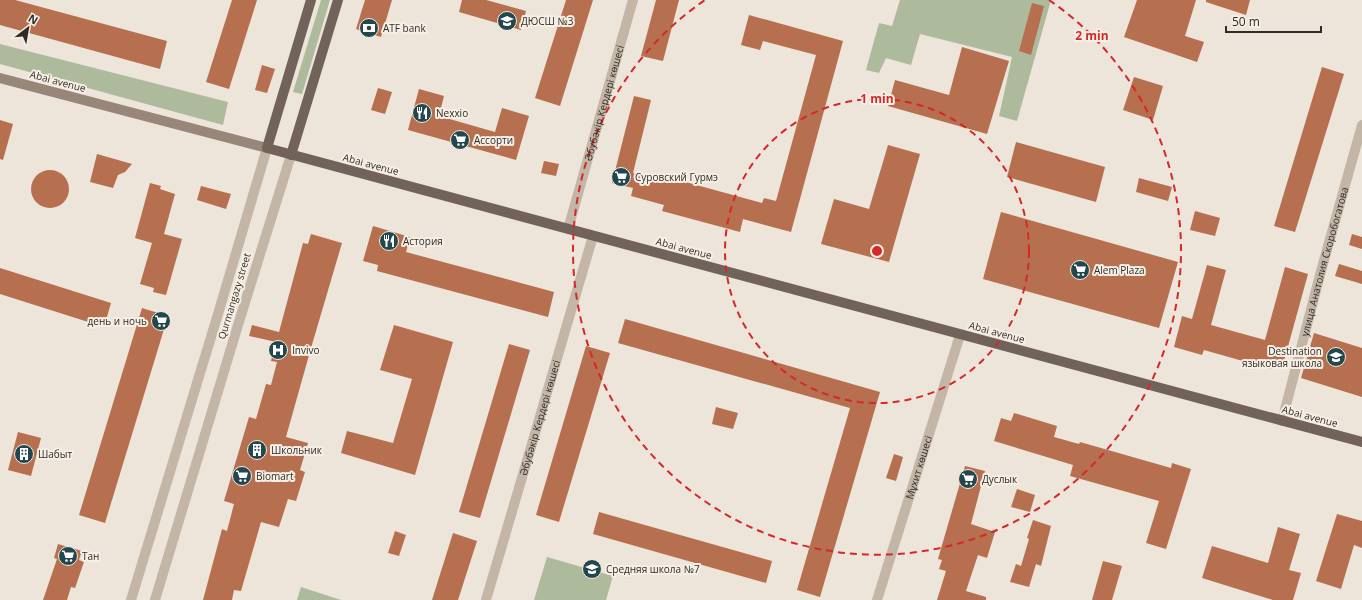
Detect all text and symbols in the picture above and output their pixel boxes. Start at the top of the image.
north arrow [8,8,48,48]
scale bar [1226,8,1321,34]
text: N [26,10,41,28]
school or university icon: ДЮСШ №3 [496,10,518,32]
text: 50 m [1232,13,1260,30]
place label: ДЮСШ №3 [521,14,574,28]
bank icon: ATF bank [358,17,380,39]
place label: ATF bank [383,21,426,35]
text: 2 min [1075,27,1109,44]
street label: Әбубәкір Кердері көшесі [581,43,627,163]
street label: Abai avenue [29,67,88,95]
text: 1 min [860,90,894,107]
restaurant icon: Nexxio [411,102,433,124]
place label: Nexxio [436,106,468,120]
supermarket icon: Ассорти [449,129,471,151]
place label: Ассорти [474,133,513,147]
street label: Abai avenue [342,150,401,178]
supermarket icon: Суровский Гурмэ [610,166,632,188]
place label: Суровский Гурмэ [635,170,718,184]
street label: улица Анатолия Скоробогатова [1297,185,1351,338]
restaurant icon: Астория [378,230,400,252]
place label: Астория [403,234,443,248]
street label: Abai avenue [655,234,714,262]
centre of rings [870,244,884,258]
street label: Qurmangazy street [214,251,254,341]
supermarket icon: Alem Plaza [1069,259,1091,281]
place label: Alem Plaza [1094,263,1145,277]
supermarket icon: день и ночь [150,310,172,332]
place label: день и ночь [88,314,147,328]
street label: Abai avenue [968,318,1027,346]
hospital icon: Invivo [267,339,289,361]
place label: Invivo [292,343,319,357]
place label: Destination языковая школа [1242,344,1322,370]
school or university icon: Destination языковая школа [1325,346,1347,368]
street label: Әбубәкір Кердері көшесі [516,358,563,477]
street label: Abai avenue [1281,402,1340,430]
street label: Мұхит көшесі [902,434,935,501]
building icon: Школьник [246,439,268,461]
building icon: Шабыт [13,443,35,465]
place label: Школьник [271,443,323,457]
place label: Шабыт [38,447,73,461]
supermarket icon: Biomart [231,465,253,487]
supermarket icon: Дуслык [957,468,979,490]
place label: Biomart [256,469,294,483]
place label: Дуслык [982,472,1018,486]
supermarket icon: Тан [57,545,79,567]
place label: Тан [82,549,99,563]
school or university icon: Средняя школа №7 [581,558,603,580]
place label: Средняя школа №7 [606,562,700,576]

